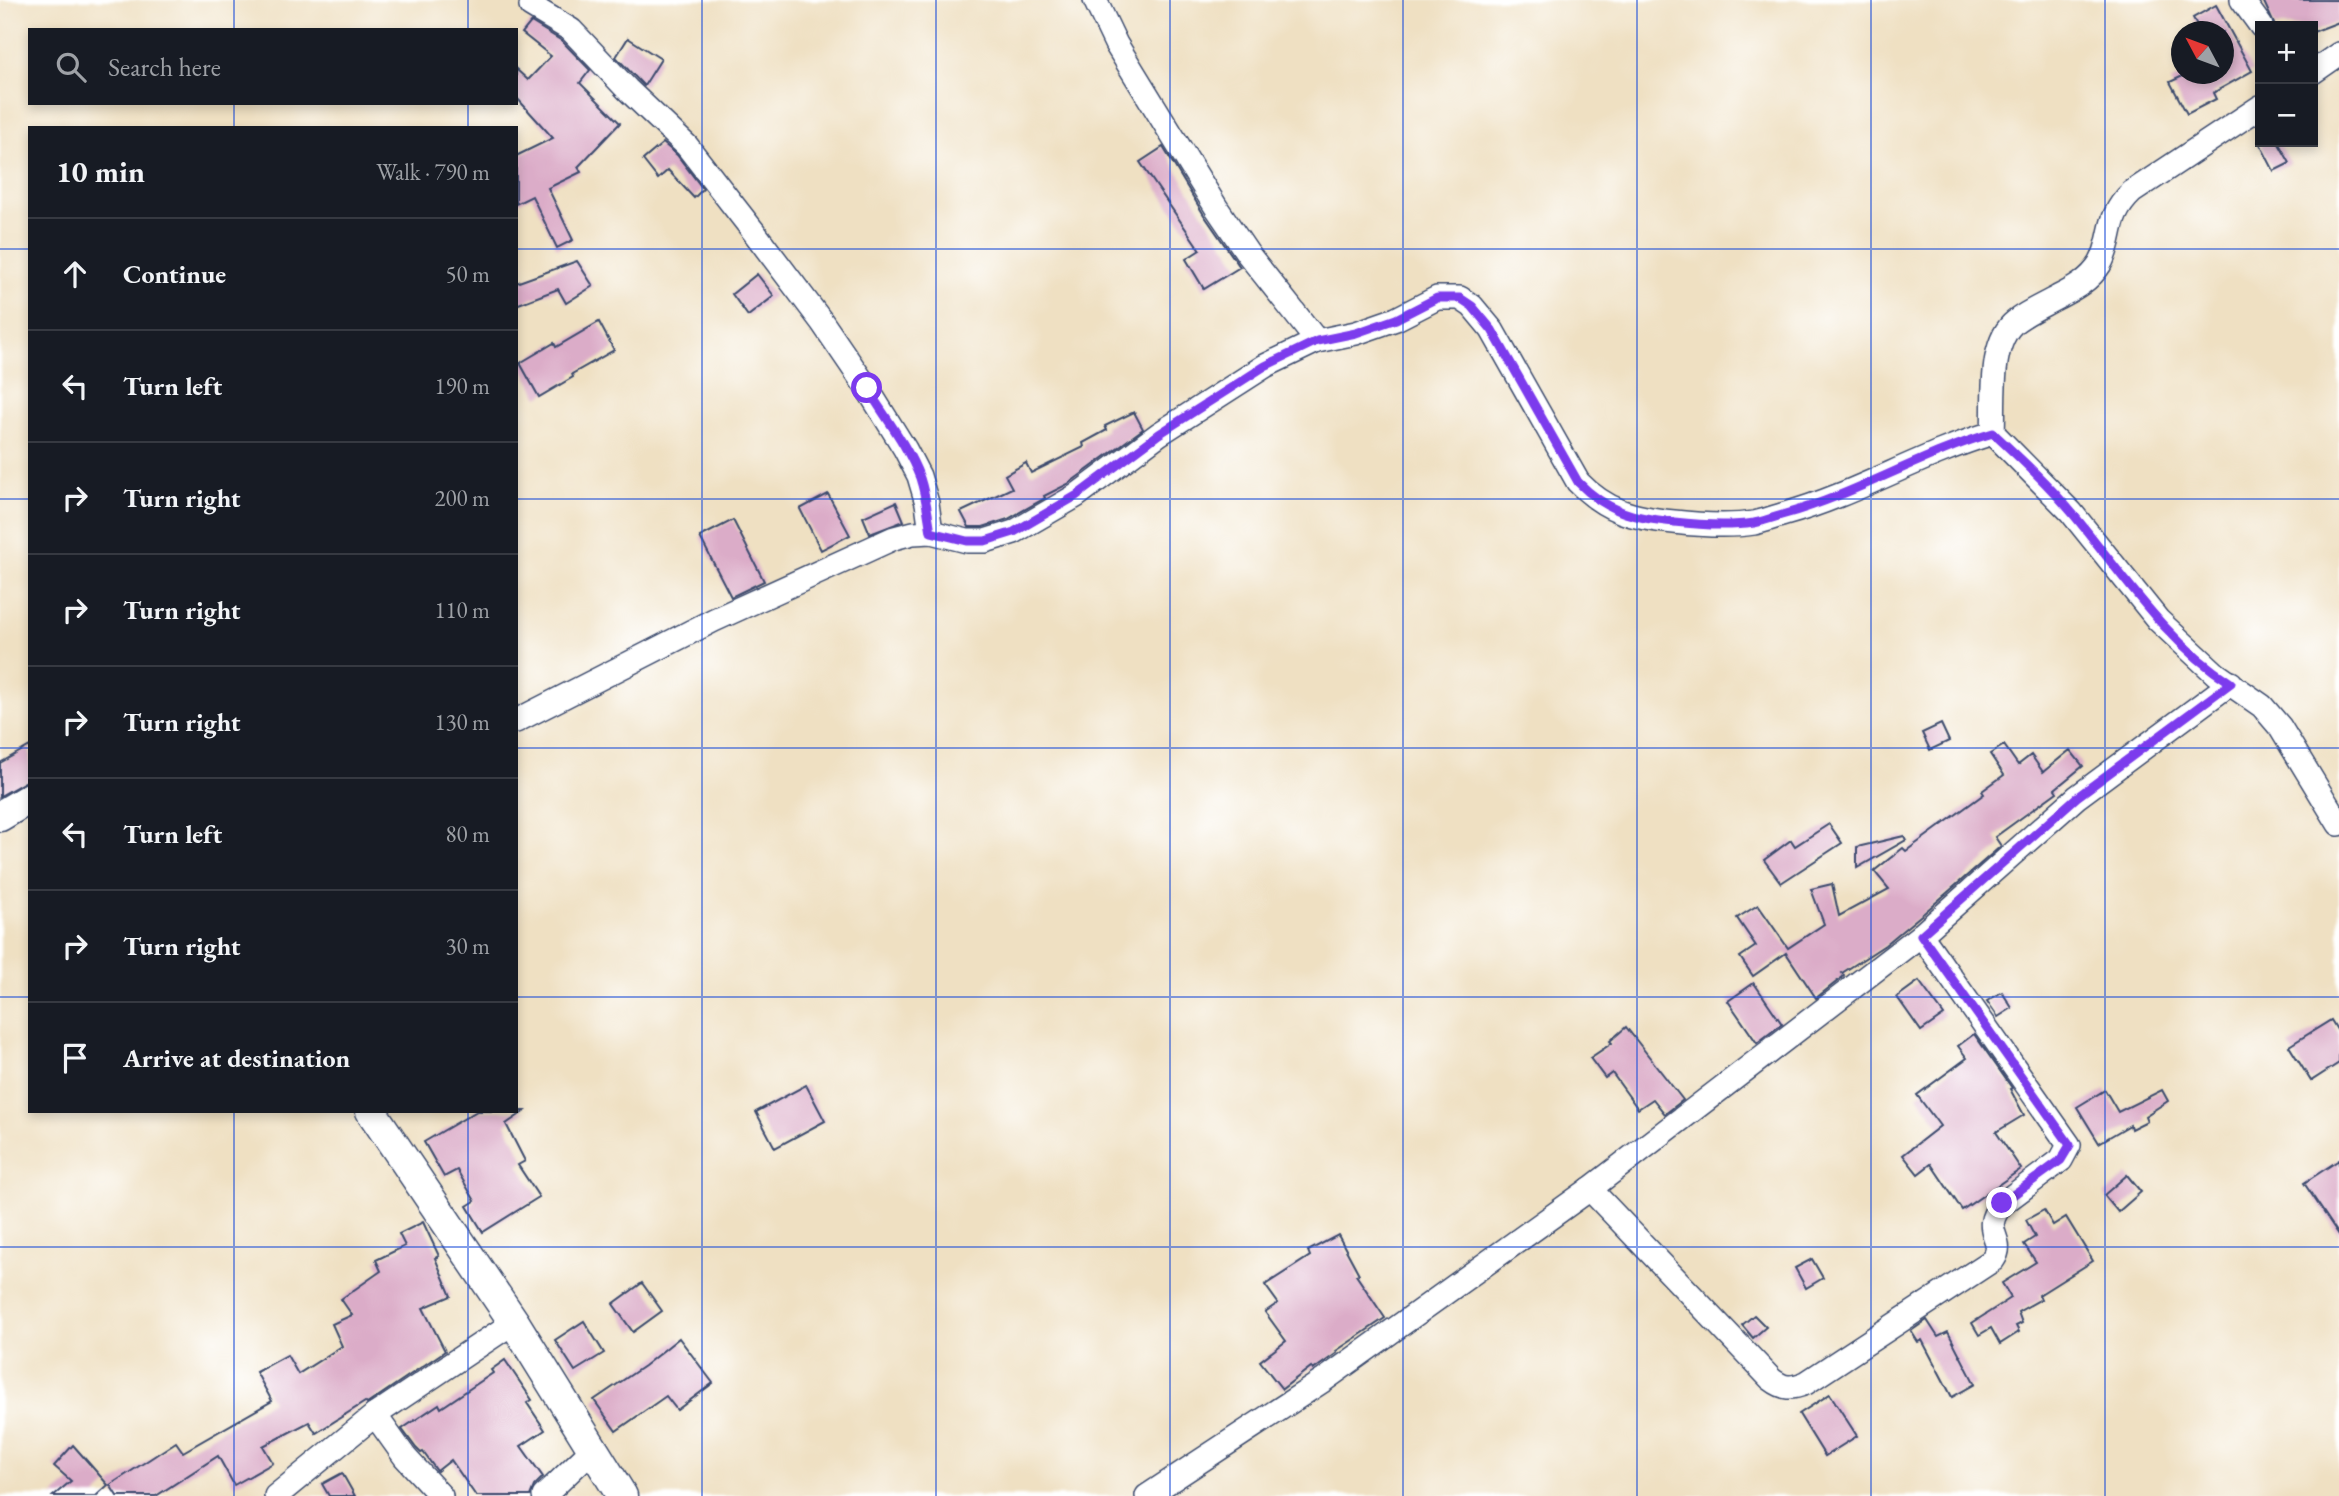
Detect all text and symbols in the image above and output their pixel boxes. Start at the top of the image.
north arrow [2171,21,2234,84]
map controls [2255,21,2318,147]
button: + [2255,21,2318,84]
search box [28,28,518,105]
icon: search [52,48,90,86]
text: Search here [108,50,221,84]
button: − [2255,84,2318,147]
text: 10 min [56,152,145,191]
text: Walk · 790 m [376,157,490,187]
icon: ahead [56,255,94,293]
text: Continue [123,257,226,291]
text: 50 m [445,259,490,289]
icon: left [56,367,94,405]
text: Turn left [123,369,222,403]
text: 190 m [434,371,490,401]
route start [851,372,882,403]
icon: right [56,479,94,517]
text: Turn right [123,481,241,515]
text: 200 m [434,483,490,513]
icon: right [56,591,94,629]
text: Turn right [123,593,241,627]
text: 110 m [434,595,490,625]
icon: right [56,703,94,741]
text: Turn right [123,705,241,739]
text: 130 m [434,707,490,737]
icon: left [56,815,94,853]
text: Turn left [123,817,222,851]
text: 80 m [445,819,490,849]
icon: right [56,927,94,965]
text: Turn right [123,929,241,963]
text: 30 m [445,931,490,961]
icon: arrive [56,1039,94,1077]
text: Arrive at destination [123,1041,350,1075]
route end [1986,1187,2017,1218]

